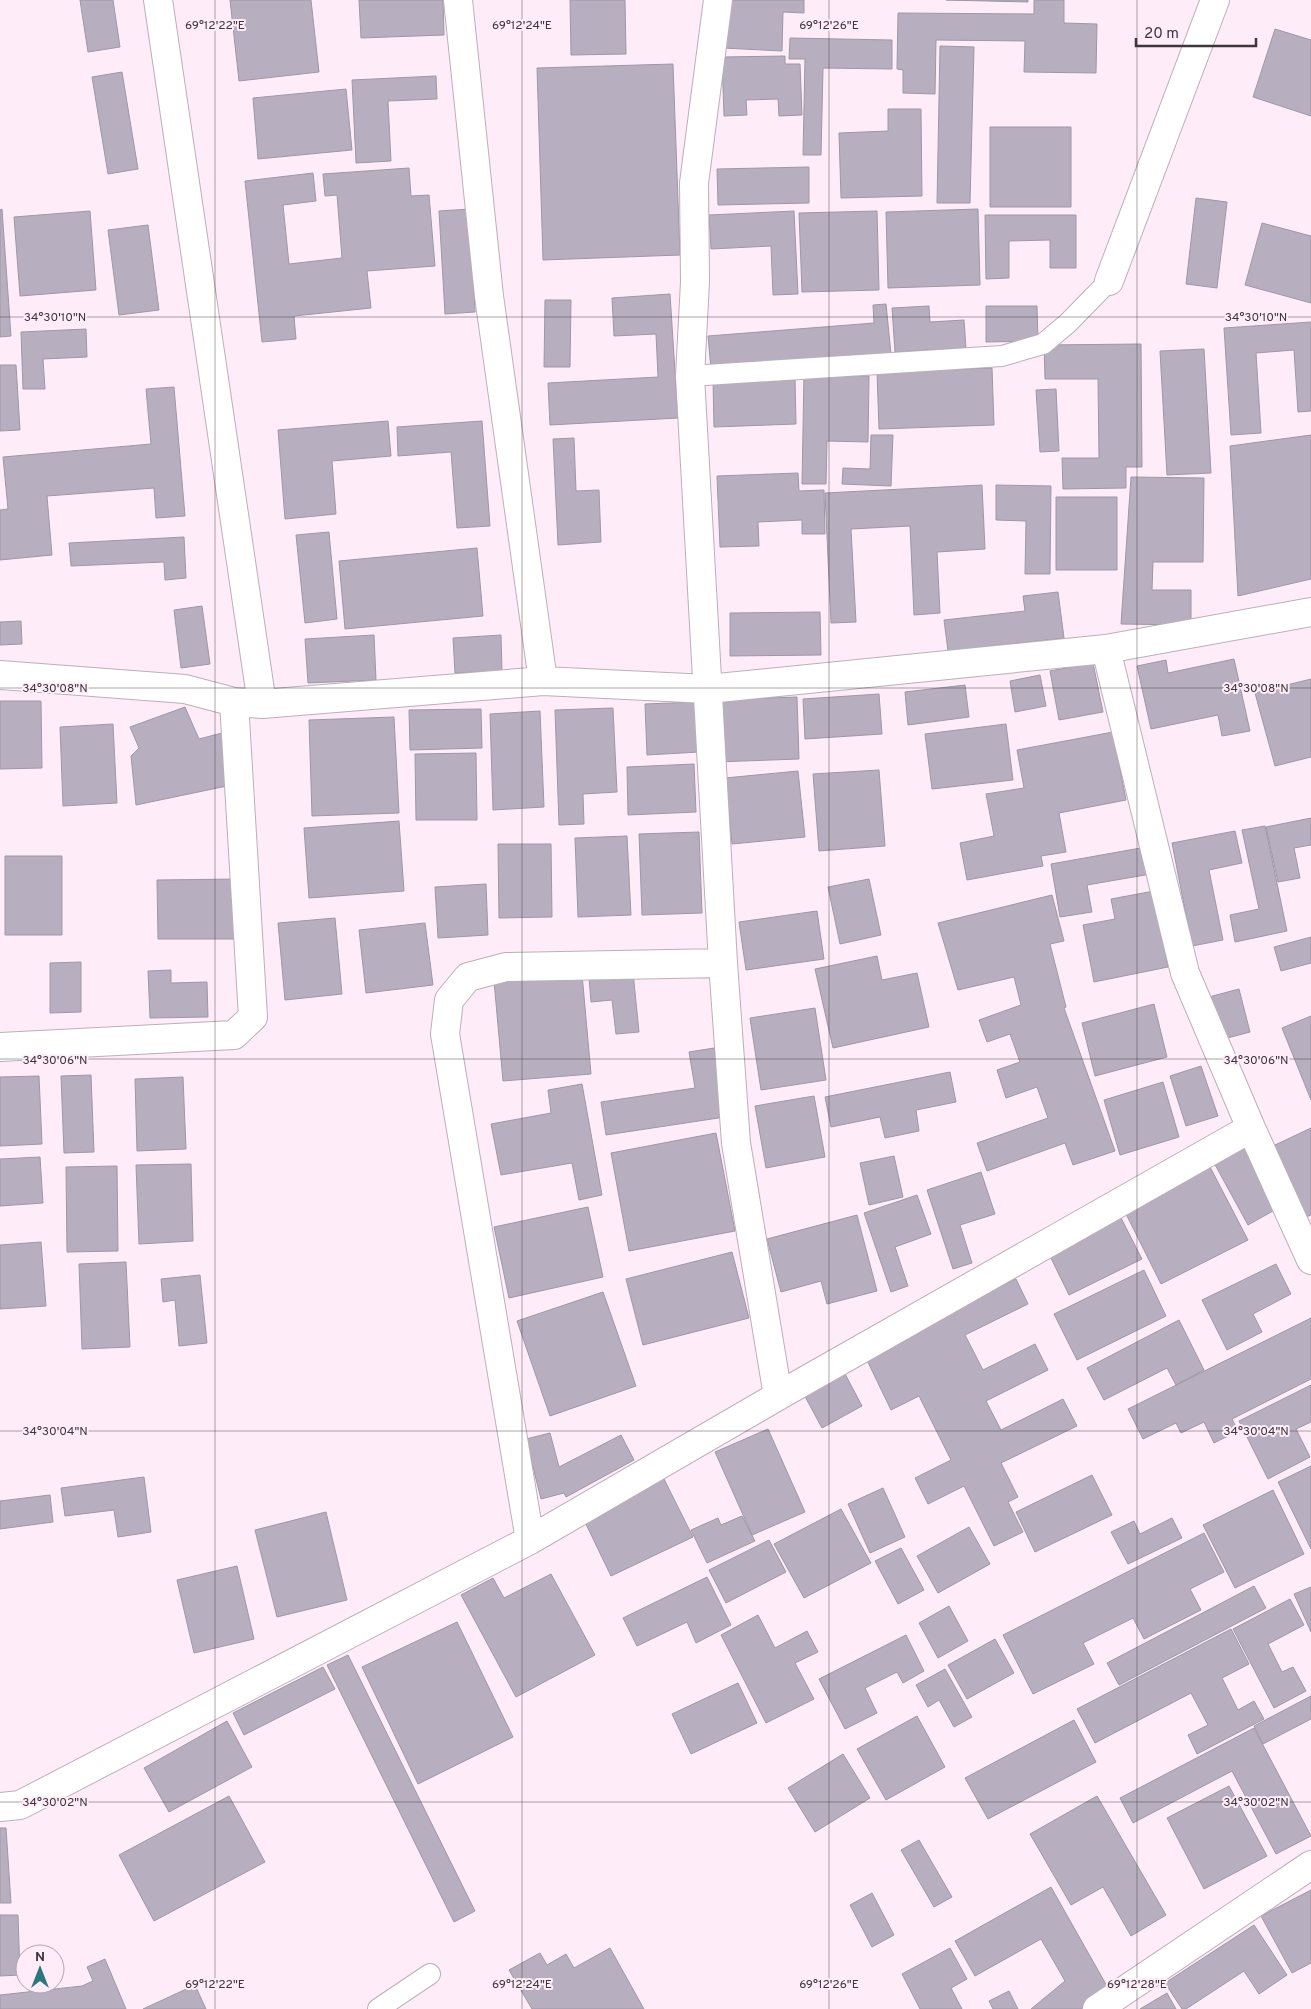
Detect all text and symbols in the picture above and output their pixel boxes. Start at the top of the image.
scale bar [1136,15,1256,47]
text: 69°12'22"E [185,18,245,34]
text: 69°12'24"E [492,18,552,34]
text: 69°12'26"E [799,18,859,34]
text: 20 m [1144,25,1179,44]
text: 34°30'10"N [24,310,86,326]
text: 34°30'10"N [1225,310,1287,326]
text: 34°30'08"N [22,681,88,697]
text: 34°30'08"N [1223,681,1289,697]
text: 34°30'06"N [22,1053,88,1069]
text: 34°30'06"N [1223,1053,1289,1069]
text: 34°30'04"N [22,1424,88,1440]
text: 34°30'04"N [1223,1424,1289,1440]
text: 34°30'02"N [22,1795,88,1811]
text: 34°30'02"N [1223,1795,1289,1811]
north arrow [15,1944,65,1994]
text: N [35,1949,45,1966]
text: 69°12'22"E [185,1977,245,1993]
text: 69°12'24"E [492,1977,552,1993]
text: 69°12'26"E [799,1977,859,1993]
text: 69°12'28"E [1107,1977,1167,1993]

